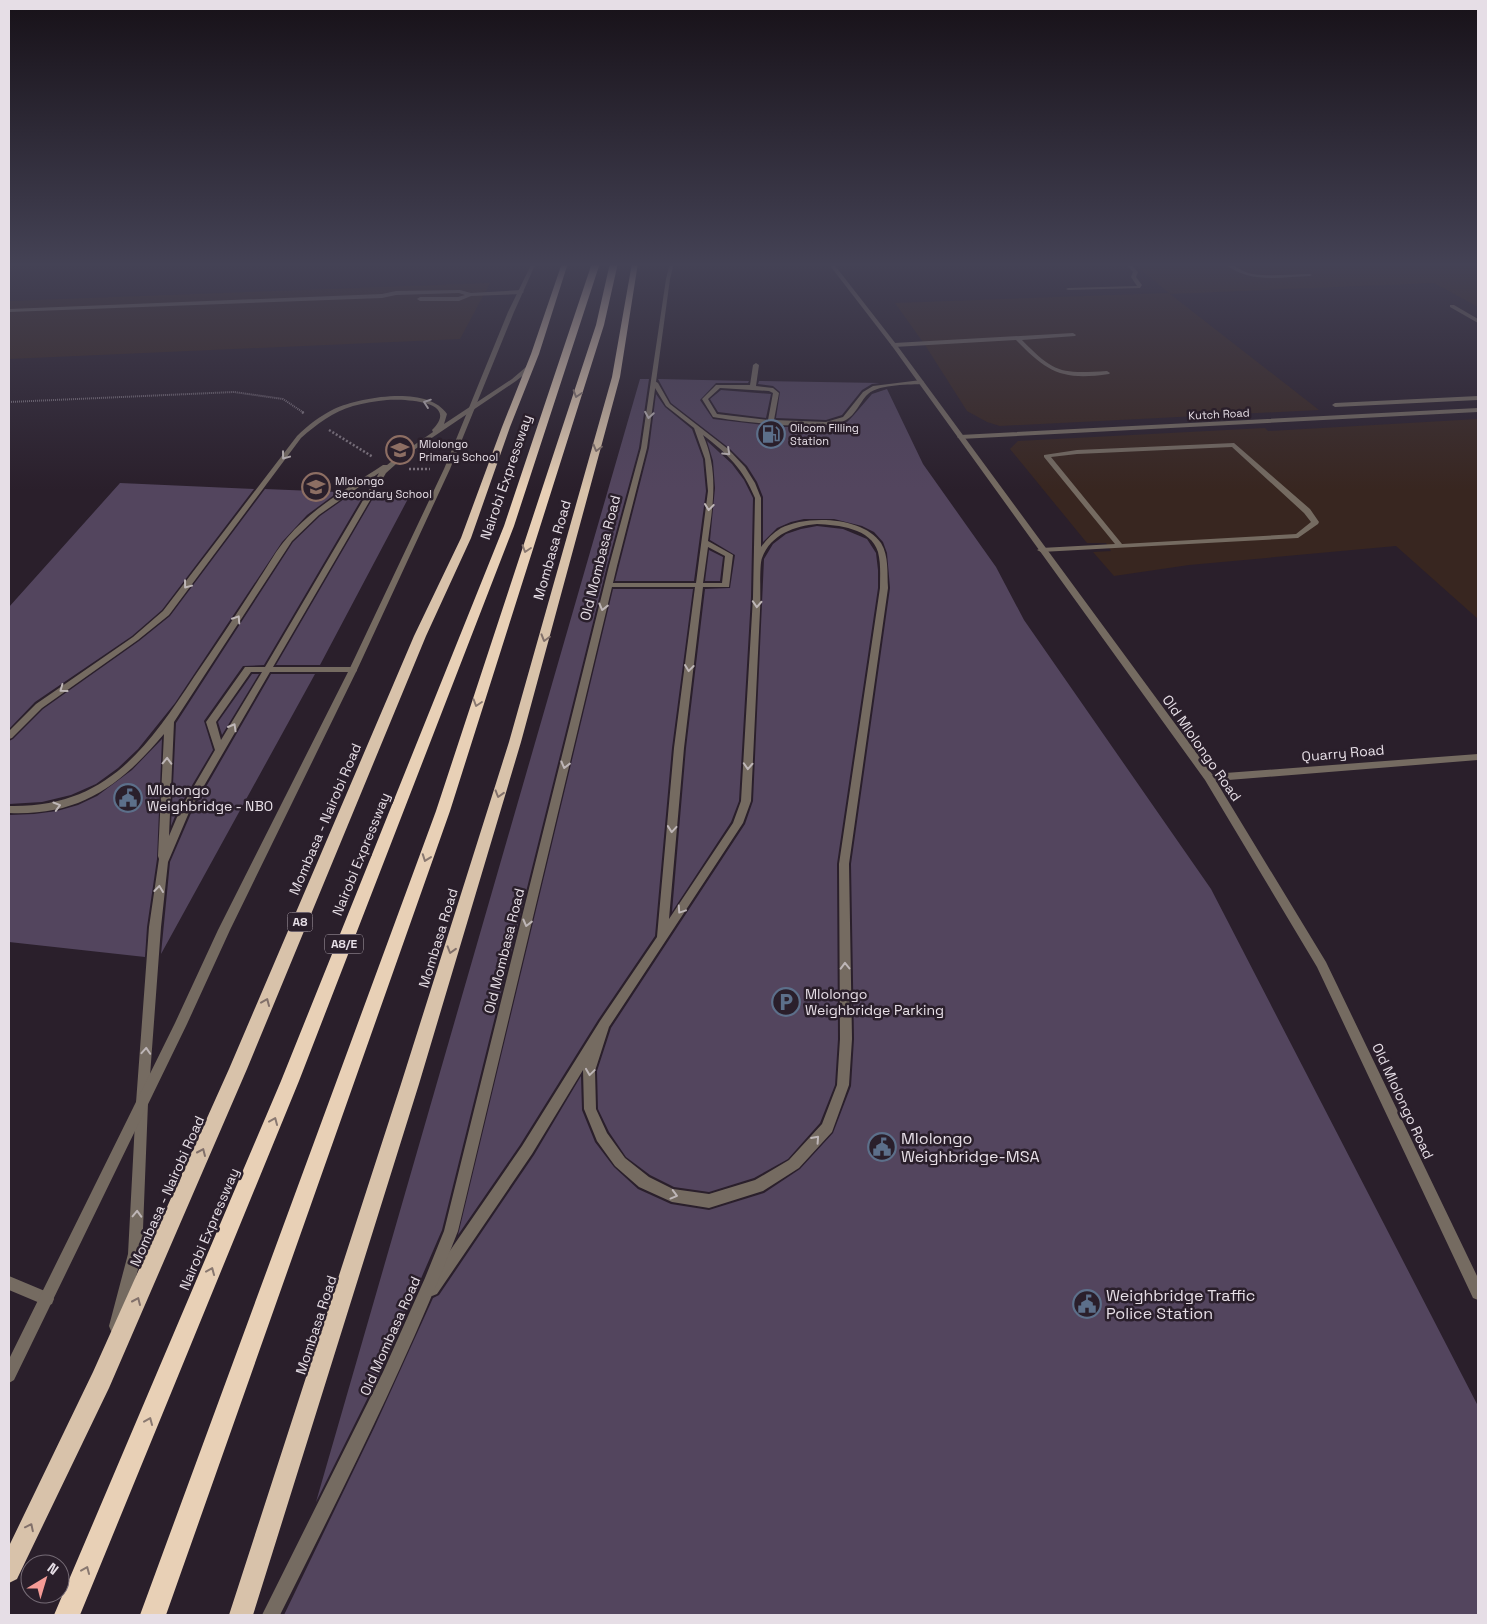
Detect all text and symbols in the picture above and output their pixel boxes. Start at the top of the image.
one-way arrow [573,389,583,398]
one-way arrow [423,398,432,408]
street label: Kutch Road [1188,405,1250,423]
one-way arrow [645,410,655,419]
street label: Nairobi Expressway [476,412,536,542]
fuel station icon: Oilcom Filling Station [756,419,786,449]
place label: Oilcom Filling Station [790,421,859,448]
school or university icon: Mlolongo Primary School [385,435,415,465]
place label: Mlolongo Primary School [419,437,498,464]
one-way arrow [592,443,603,452]
one-way arrow [721,446,730,455]
one-way arrow [282,450,290,459]
school or university icon: Mlolongo Secondary School [301,472,331,502]
place label: Mlolongo Secondary School [335,474,432,501]
street label: Old Mombasa Road [576,493,624,623]
street label: Mombasa Road [529,498,575,602]
one-way arrow [704,503,715,511]
one-way arrow [522,544,532,552]
one-way arrow [184,579,193,589]
one-way arrow [751,600,762,608]
one-way arrow [598,602,609,611]
one-way arrow [231,615,240,624]
one-way arrow [540,634,550,642]
one-way arrow [684,664,695,672]
one-way arrow [59,683,69,692]
street label: Old Mlolongo Road [1159,691,1245,805]
one-way arrow [473,699,483,707]
one-way arrow [227,724,237,733]
street label: Quarry Road [1301,740,1385,766]
street label: Mombasa - Nairobi Road [285,741,365,897]
one-way arrow [162,756,173,764]
one-way arrow [560,760,571,769]
one-way arrow [743,763,754,771]
place label: Mlolongo Weighbridge - NBO [147,781,273,815]
public building icon: Mlolongo Weighbridge - NBO [113,783,143,813]
street label: Nairobi Expressway [328,790,394,918]
one-way arrow [495,790,505,798]
one-way arrow [52,801,60,811]
one-way arrow [666,826,677,834]
one-way arrow [422,853,432,861]
one-way arrow [153,885,164,893]
street label: Mombasa Road [414,886,462,990]
street label: Old Mombasa Road [480,886,528,1016]
one-way arrow [677,905,687,914]
road number: A8 [288,912,312,932]
one-way arrow [522,918,533,927]
road number: A8/E [325,934,363,954]
one-way arrow [447,945,457,953]
one-way arrow [840,962,850,970]
place label: Mlolongo Weighbridge Parking [805,985,944,1019]
parking icon: Mlolongo Weighbridge Parking [771,987,801,1017]
one-way arrow [260,999,270,1007]
street label: Old Mlolongo Road [1368,1040,1438,1162]
one-way arrow [140,1047,151,1055]
one-way arrow [585,1068,596,1076]
street label: Mombasa - Nairobi Road [126,1113,208,1269]
one-way arrow [268,1117,278,1125]
place label: Mlolongo Weighbridge-MSA [901,1128,1040,1167]
public building icon: Mlolongo Weighbridge-MSA [867,1132,897,1162]
one-way arrow [810,1136,819,1145]
one-way arrow [195,1148,206,1157]
street label: Nairobi Expressway [175,1165,243,1293]
one-way arrow [669,1189,677,1199]
one-way arrow [132,1209,142,1217]
one-way arrow [206,1267,216,1275]
street label: Mombasa Road [292,1273,340,1377]
street label: Old Mombasa Road [356,1274,424,1398]
place label: Weighbridge Traffic Police Station [1106,1285,1255,1324]
public building icon: Weighbridge Traffic Police Station [1072,1289,1102,1319]
one-way arrow [131,1297,141,1305]
one-way arrow [143,1417,153,1425]
one-way arrow [24,1523,34,1532]
north arrow [20,1554,70,1604]
text: N [44,1559,62,1579]
one-way arrow [79,1566,90,1575]

